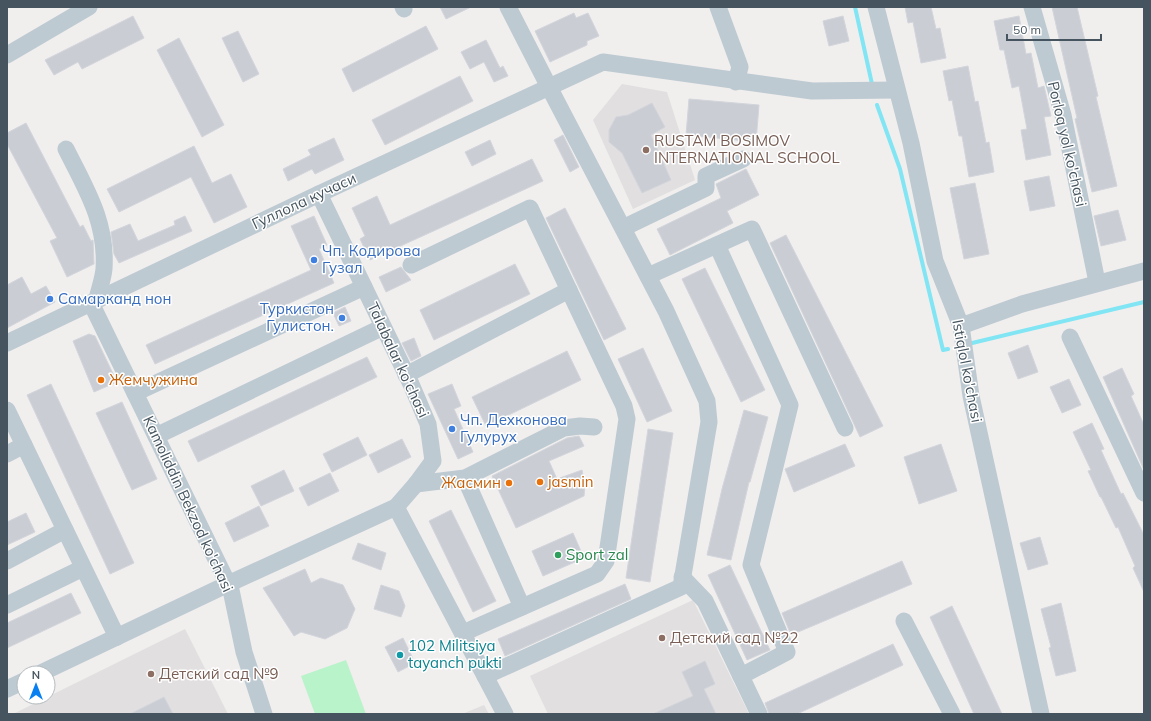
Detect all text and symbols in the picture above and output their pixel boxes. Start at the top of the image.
scale bar [1007,16,1101,42]
text: 50 m [1013,22,1041,37]
street label: Porloq yol ko'chasi [1044,79,1091,208]
place label: RUSTAM BOSIMOV INTERNATIONAL SCHOOL [654,131,840,167]
marker: RUSTAM BOSIMOV INTERNATIONAL SCHOOL [641,145,651,155]
street label: Гуллола кучаси [249,168,359,233]
place label: Чп. Кодирова Гузал [322,241,421,277]
marker: Чп. Кодирова Гузал [309,255,319,265]
place label: Самарканд нон [58,289,172,308]
marker: Самарканд нон [45,294,55,304]
place label: Туркистон Гулистон. [260,299,334,335]
street label: Talabalar ko'chasi [363,299,433,420]
marker: Туркистон Гулистон. [337,313,347,323]
street label: Istiqlol ko'chasi [948,318,987,424]
place label: Жемчужина [109,370,198,389]
marker: Жемчужина [96,375,106,385]
place label: Чп. Дехконова Гулурух [460,410,567,446]
street label: Kamoliddin Bekzod ko'chasi [139,413,238,595]
marker: Чп. Дехконова Гулурух [447,424,457,434]
place label: jasmin [547,472,594,491]
place label: Жасмин [441,473,501,492]
marker: jasmin [535,477,545,487]
marker: Жасмин [504,478,514,488]
place label: Sport zal [566,545,628,564]
marker: Sport zal [553,550,563,560]
place label: Детский сад №22 [670,628,799,647]
marker: Детский сад №22 [657,633,667,643]
place label: 102 Militsiya tayanch pukti [408,636,502,672]
marker: 102 Militsiya tayanch pukti [395,650,405,660]
place label: Детский сад №9 [159,664,279,683]
north arrow [16,665,56,705]
text: N [32,668,40,682]
marker: Детский сад №9 [146,669,156,679]

